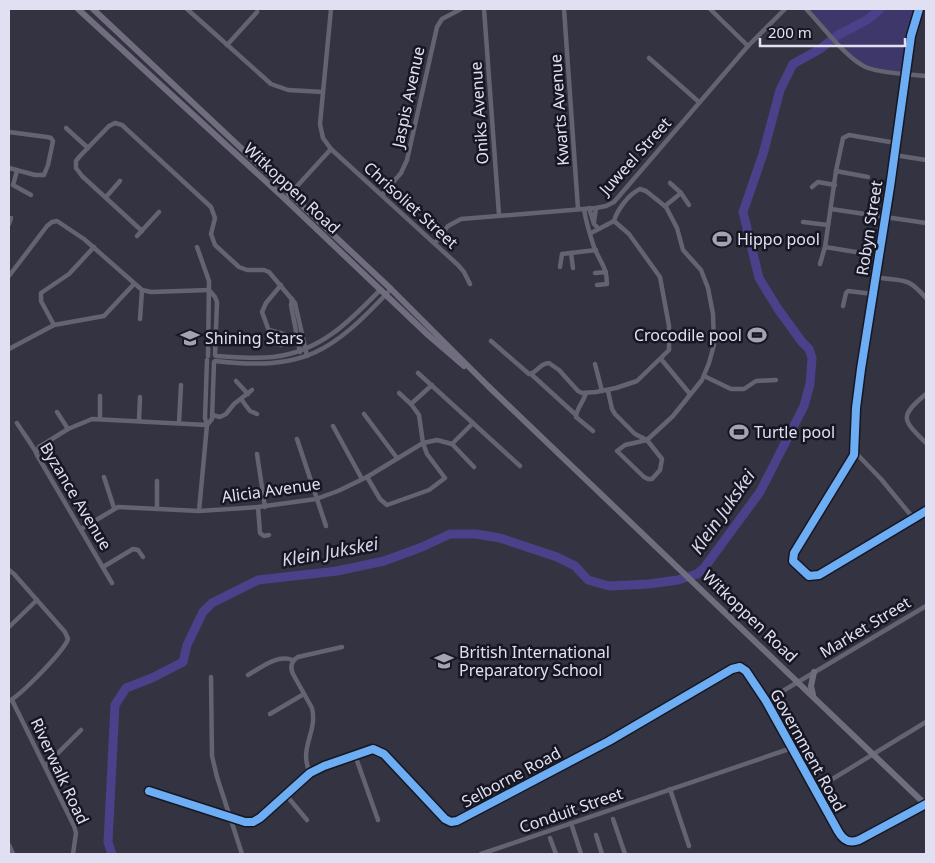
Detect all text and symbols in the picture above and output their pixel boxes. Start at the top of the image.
scale bar [760,15,905,47]
text: 200 m [768,22,812,42]
street label: Jaspis Avenue [386,44,429,152]
street label: Kwarts Avenue [544,53,574,167]
street label: Oniks Avenue [464,61,494,165]
street label: Juweel Street [593,112,676,201]
street label: Witkoppen Road [239,138,345,238]
street label: Chrisoliet Street [359,157,463,253]
street label: Robyn Street [851,179,887,277]
sports icon: Hippo pool [711,228,733,250]
place label: Hippo pool [737,228,820,250]
place label: Crocodile pool [634,324,742,346]
sports icon: Crocodile pool [746,324,768,346]
school or university icon: Shining Stars [179,327,201,349]
place label: Shining Stars [205,327,304,349]
sports icon: Turtle pool [728,421,750,443]
place label: Turtle pool [754,421,835,443]
street label: Byzance Avenue [35,438,117,554]
water label: Klein Jukskei [684,464,760,558]
street label: Alicia Avenue [220,472,322,508]
water label: Klein Jukskei [280,531,380,571]
street label: Witkoppen Road [698,565,802,667]
street label: Market Street [815,591,915,663]
place label: British International Preparatory School [459,641,610,681]
school or university icon: British International Preparatory School [433,650,455,672]
street label: Government Road [765,685,851,815]
street label: Riverwalk Road [26,714,94,828]
street label: Selborne Road [457,742,565,812]
street label: Conduit Street [516,782,626,838]

